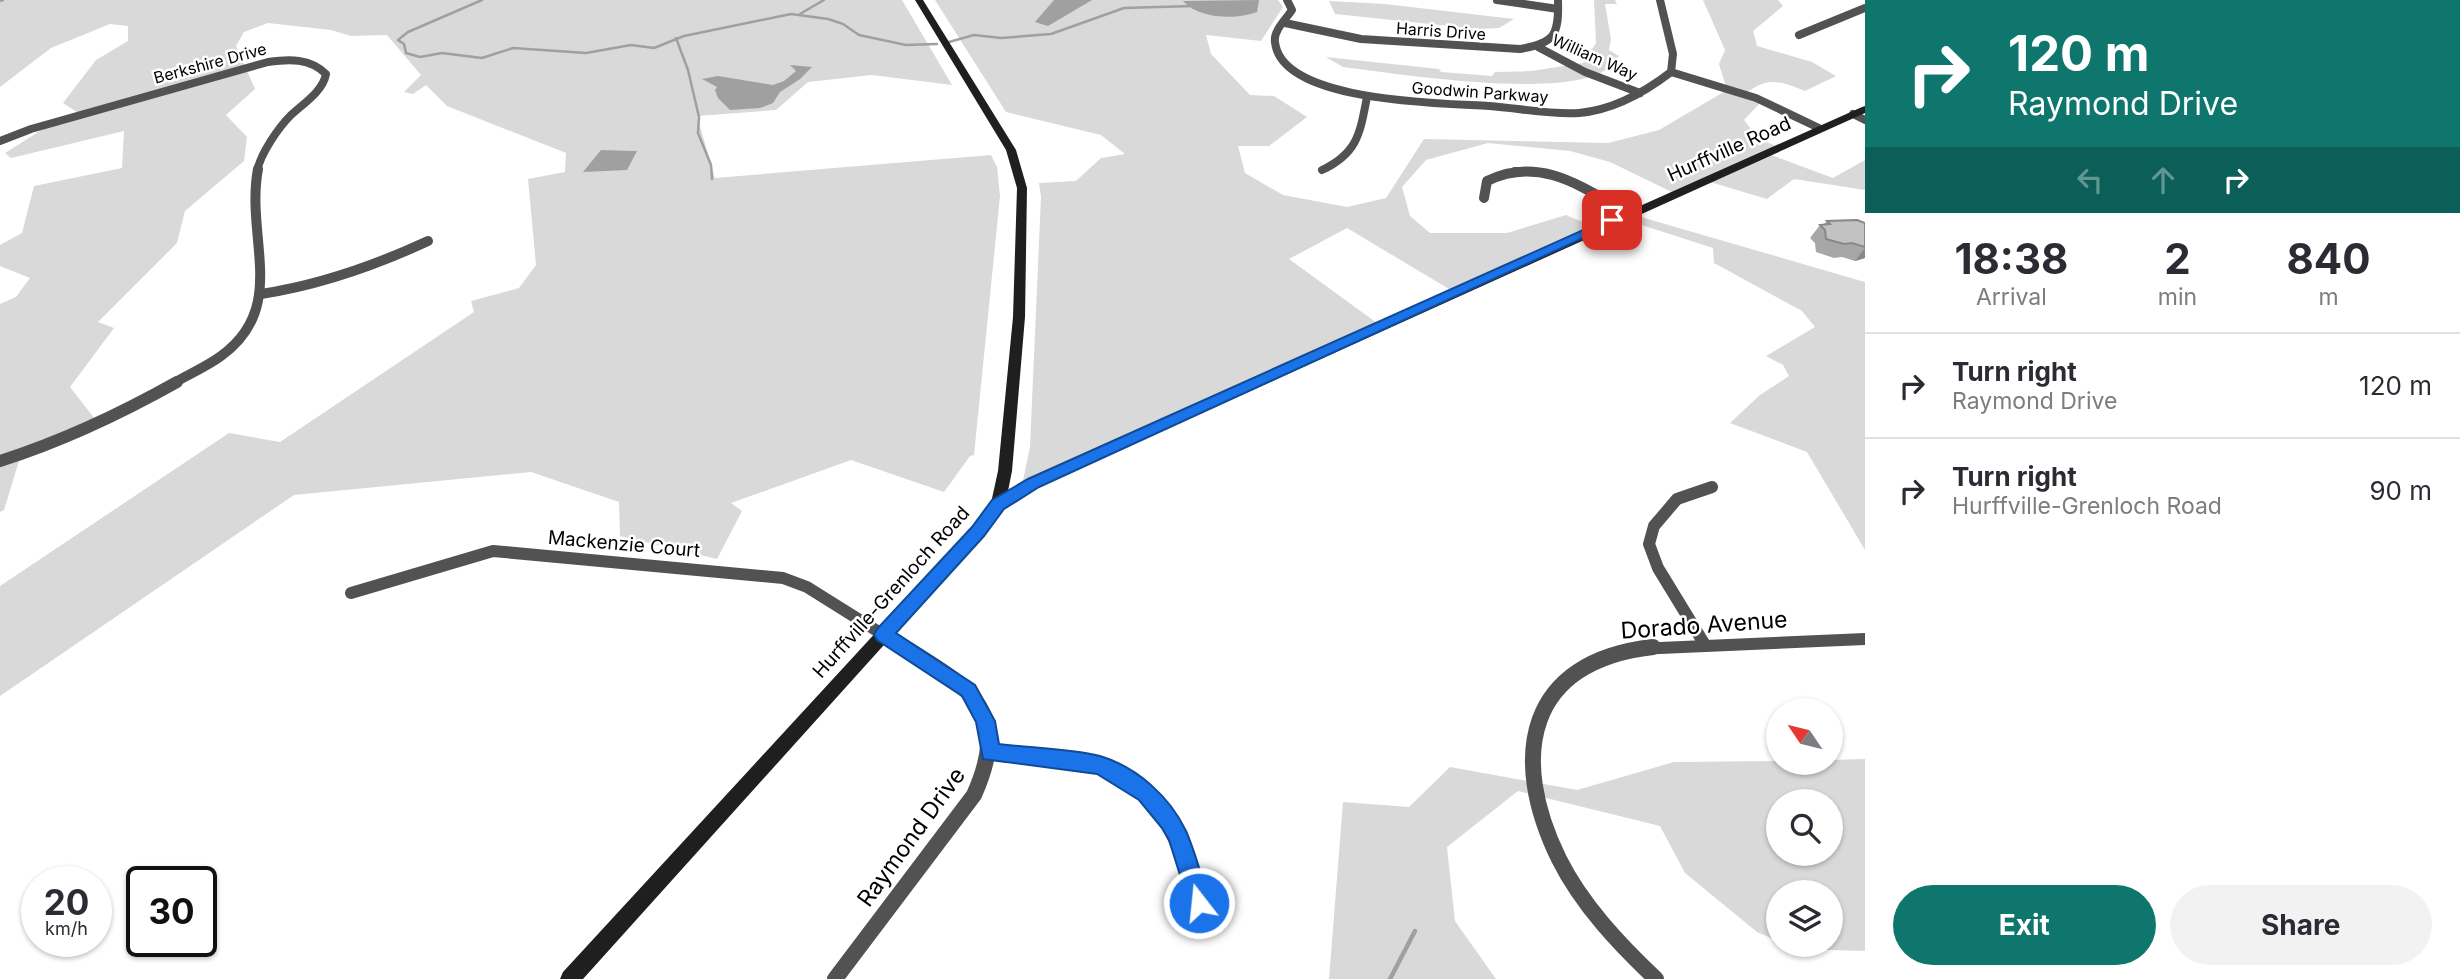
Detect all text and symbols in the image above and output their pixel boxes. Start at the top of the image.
street label: Harris Drive [1395,18,1487,44]
text: 120 m [2008,24,2149,83]
icon: right [1893,28,1984,119]
street label: William Way [1549,29,1641,85]
street label: Berkshire Drive [151,38,269,88]
street label: Goodwin Parkway [1411,77,1549,107]
text: Raymond Drive [2008,84,2238,123]
street label: Hurffville Road [1664,111,1794,187]
icon: left [2071,161,2109,199]
icon: ahead [2144,161,2182,199]
icon: right [2217,161,2255,199]
pin [1582,190,1642,250]
icon: arrive [1593,201,1631,239]
text: 18:38 [1954,233,2068,284]
text: 2 [2164,233,2191,284]
text: 840 [2287,233,2371,284]
text: Arrival [1976,283,2047,311]
text: min [2158,283,2197,311]
text: m [2318,283,2339,311]
text: Turn right [1952,356,2077,387]
icon: right [1893,367,1931,405]
text: 120 m [2359,370,2432,401]
text: Raymond Drive [1952,387,2117,415]
text: Turn right [1952,461,2077,492]
icon: right [1893,472,1931,510]
text: 90 m [2369,475,2432,506]
text: Hurffville-Grenloch Road [1952,492,2222,520]
street label: Hurffville-Grenloch Road [808,501,974,683]
street label: Mackenzie Court [547,526,701,562]
street label: Dorado Avenue [1620,605,1788,645]
north arrow [1766,698,1843,775]
map controls [1766,698,1843,957]
street label: Raymond Drive [851,762,971,912]
button: search [1766,789,1843,866]
speed limit sign: 30 [126,866,217,957]
position arrow [1162,866,1236,940]
button: layers [1766,880,1843,957]
text: 20 [44,881,89,923]
button: Exit [1893,885,2156,965]
button: Share [2170,885,2432,965]
text: km/h [45,918,88,939]

